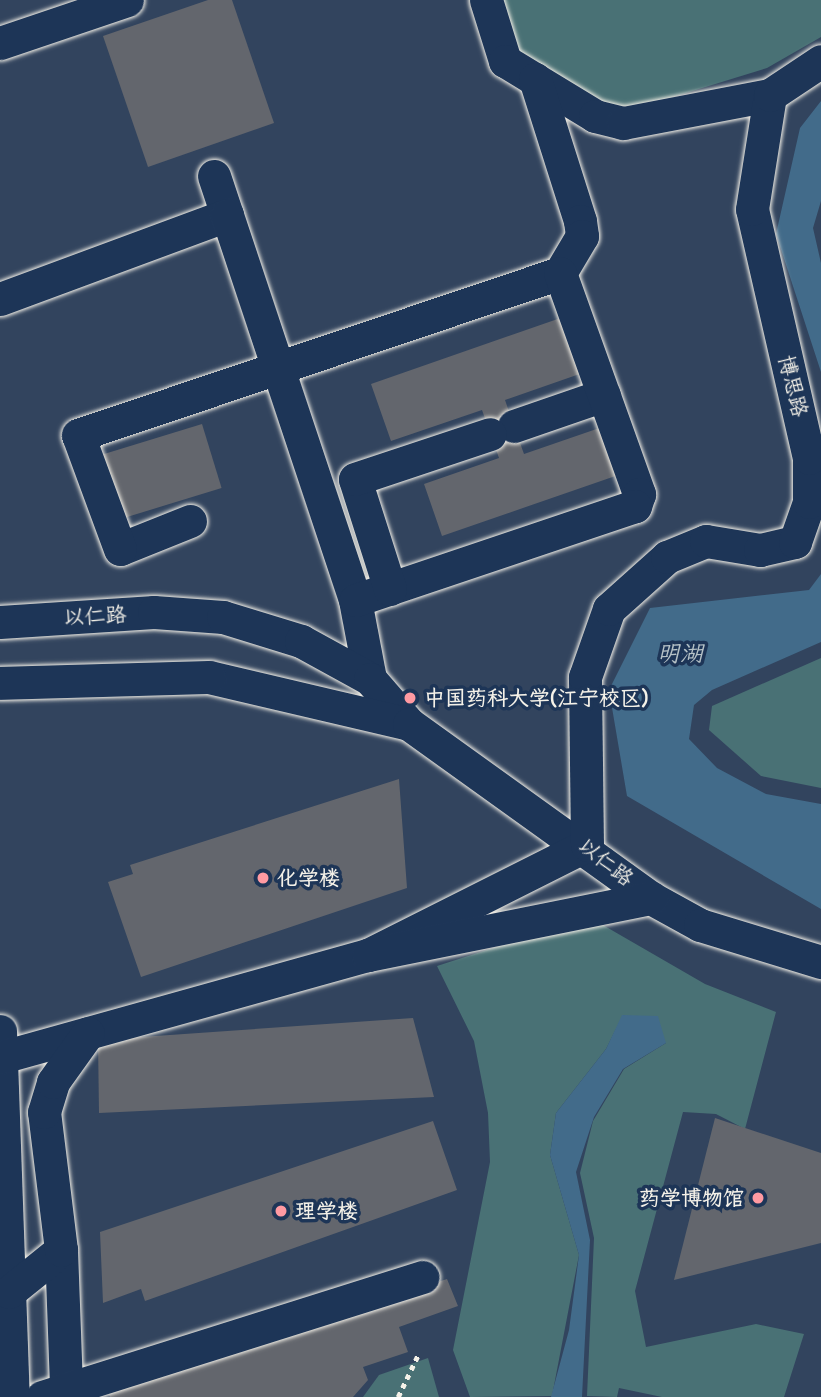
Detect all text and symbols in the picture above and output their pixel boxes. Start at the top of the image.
street label: 博思路 [773,352,813,420]
street label: 以仁路 [63,602,127,630]
water label: 明湖 [657,639,703,667]
place label: 中国药科大学(江宁校区) [424,685,649,711]
marker: 中国药科大学(江宁校区) [402,690,418,706]
street label: 以仁路 [573,833,639,891]
place label: 化学楼 [277,865,340,891]
marker: 化学楼 [255,870,271,886]
place label: 药学博物馆 [639,1185,744,1211]
marker: 药学博物馆 [750,1190,766,1206]
place label: 理学楼 [295,1198,358,1224]
marker: 理学楼 [273,1203,289,1219]

